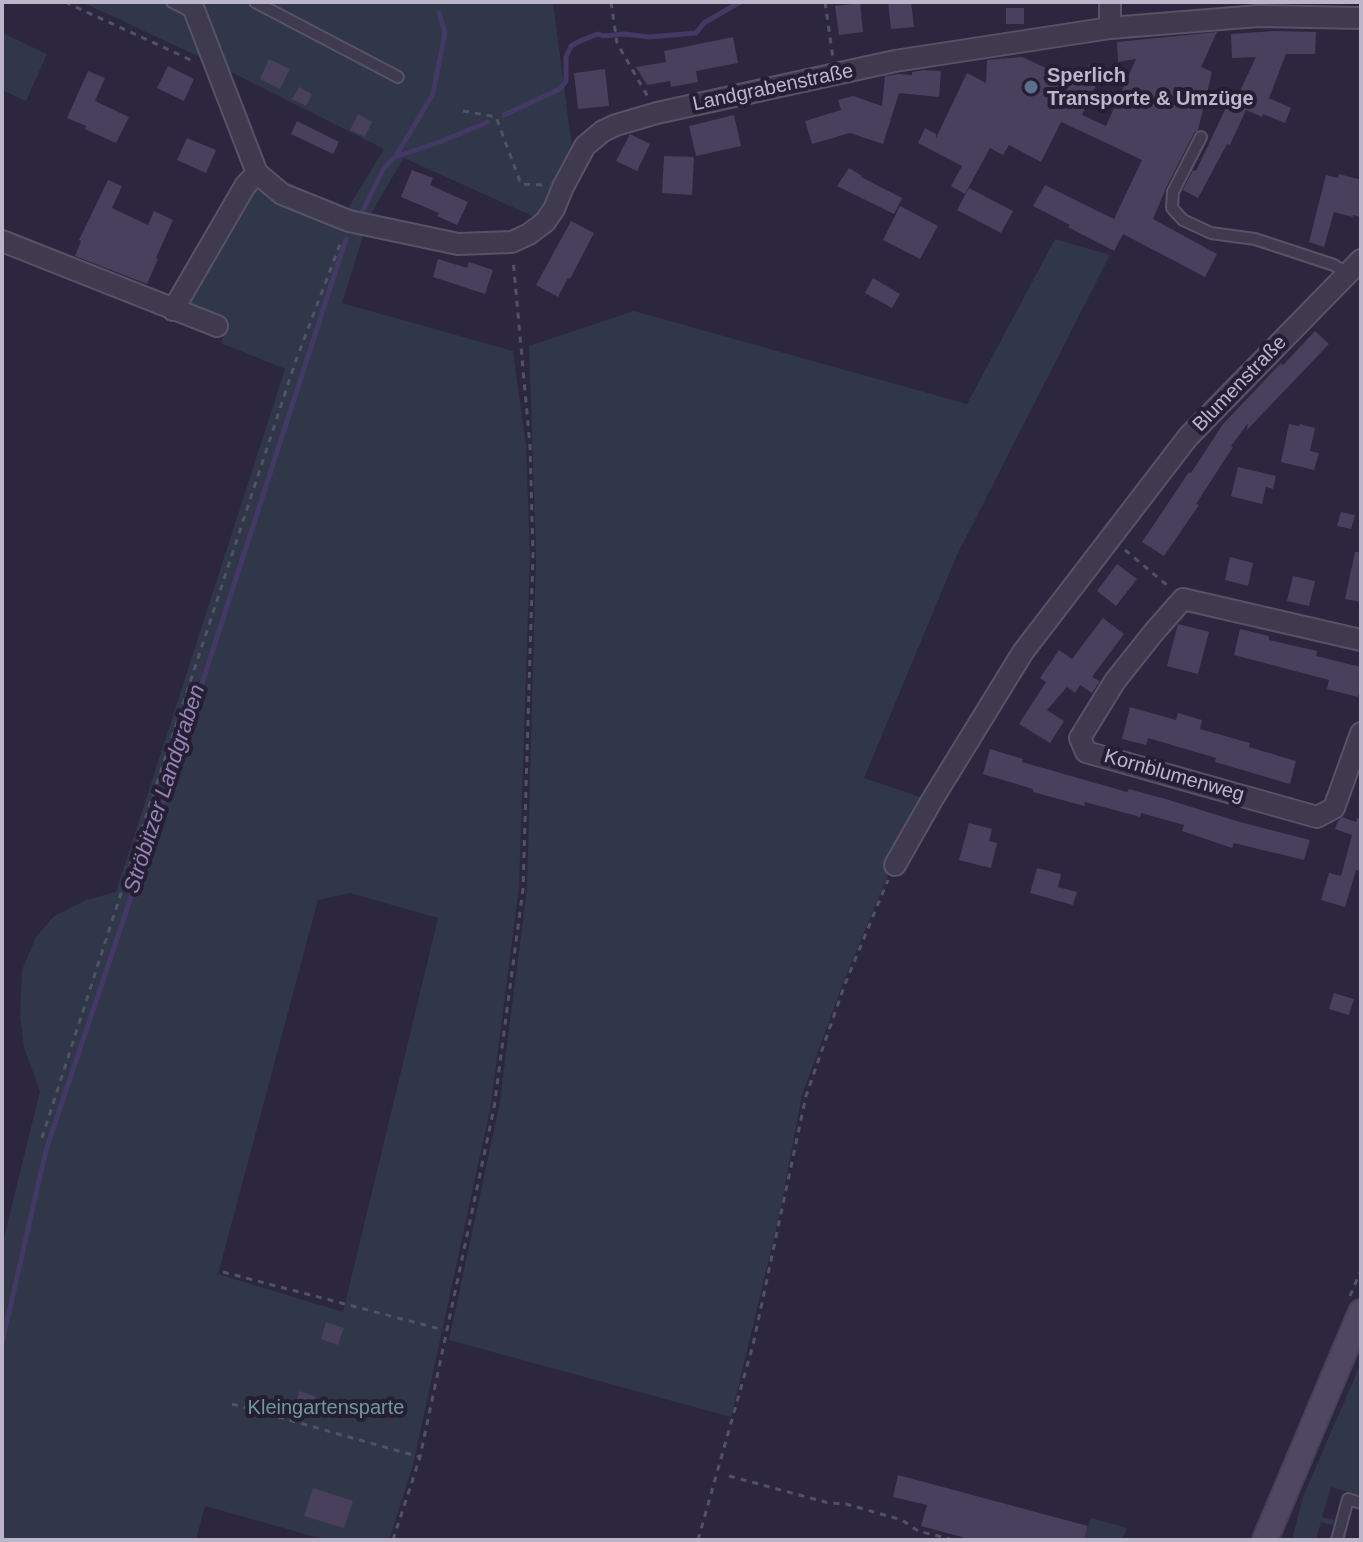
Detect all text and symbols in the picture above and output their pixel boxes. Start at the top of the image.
street label: Landgrabenstraße [691,59,855,117]
place label: Sperlich Transporte & Umzüge [1047,64,1254,111]
marker: Sperlich Transporte & Umzüge [1022,78,1040,96]
street label: Blumenstraße [1188,331,1292,437]
water label: Ströbitzer Landgraben [119,681,211,897]
street label: Kornblumenweg [1101,745,1247,807]
park label: Kleingartensparte [248,1396,404,1420]

